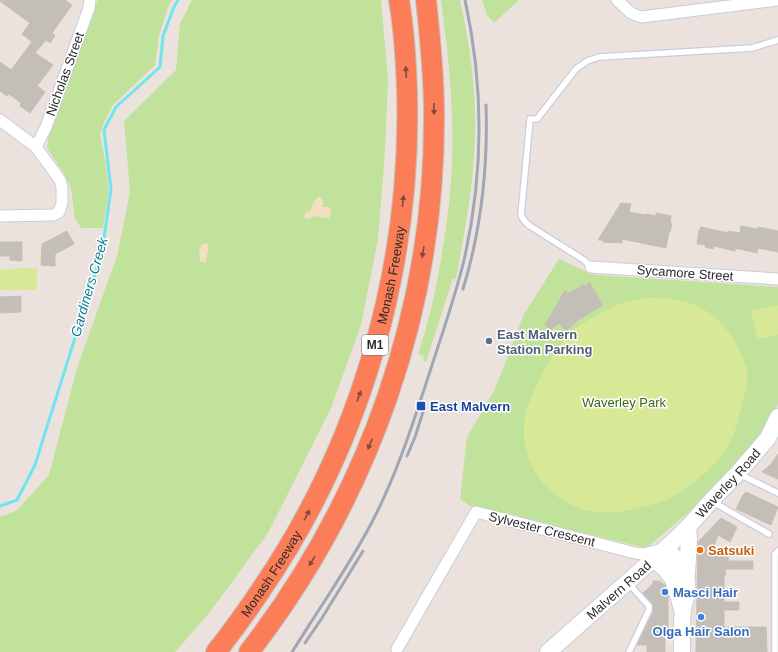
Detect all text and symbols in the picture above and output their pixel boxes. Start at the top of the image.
street label: Nicholas Street [43,30,87,118]
one-way arrow [402,66,409,78]
one-way arrow [431,103,437,116]
one-way arrow [400,195,406,207]
street label: Monash Freeway [374,224,407,326]
water label: Gardiners Creek [67,234,111,339]
one-way arrow [420,246,426,258]
street label: Sycamore Street [636,262,734,284]
place label: East Malvern Station Parking [497,327,592,357]
road number: M1 [362,335,388,355]
marker: East Malvern Station Parking [484,336,494,346]
one-way arrow [357,390,363,402]
park label: Waverley Park [582,395,667,410]
place label: East Malvern [430,399,510,414]
marker: East Malvern [415,400,427,412]
one-way arrow [366,439,372,451]
street label: Waverley Road [692,445,763,521]
one-way arrow [304,509,310,521]
street label: Sylvester Crescent [487,509,597,550]
street label: Monash Freeway [238,527,304,619]
place label: Satsuki [708,543,754,558]
marker: Satsuki [695,545,705,555]
one-way arrow [309,555,316,567]
street label: Malvern Road [583,557,654,622]
place label: Masci Hair [673,585,738,600]
marker: Masci Hair [660,587,670,597]
marker: Olga Hair Salon [696,612,706,622]
place label: Olga Hair Salon [653,624,749,639]

